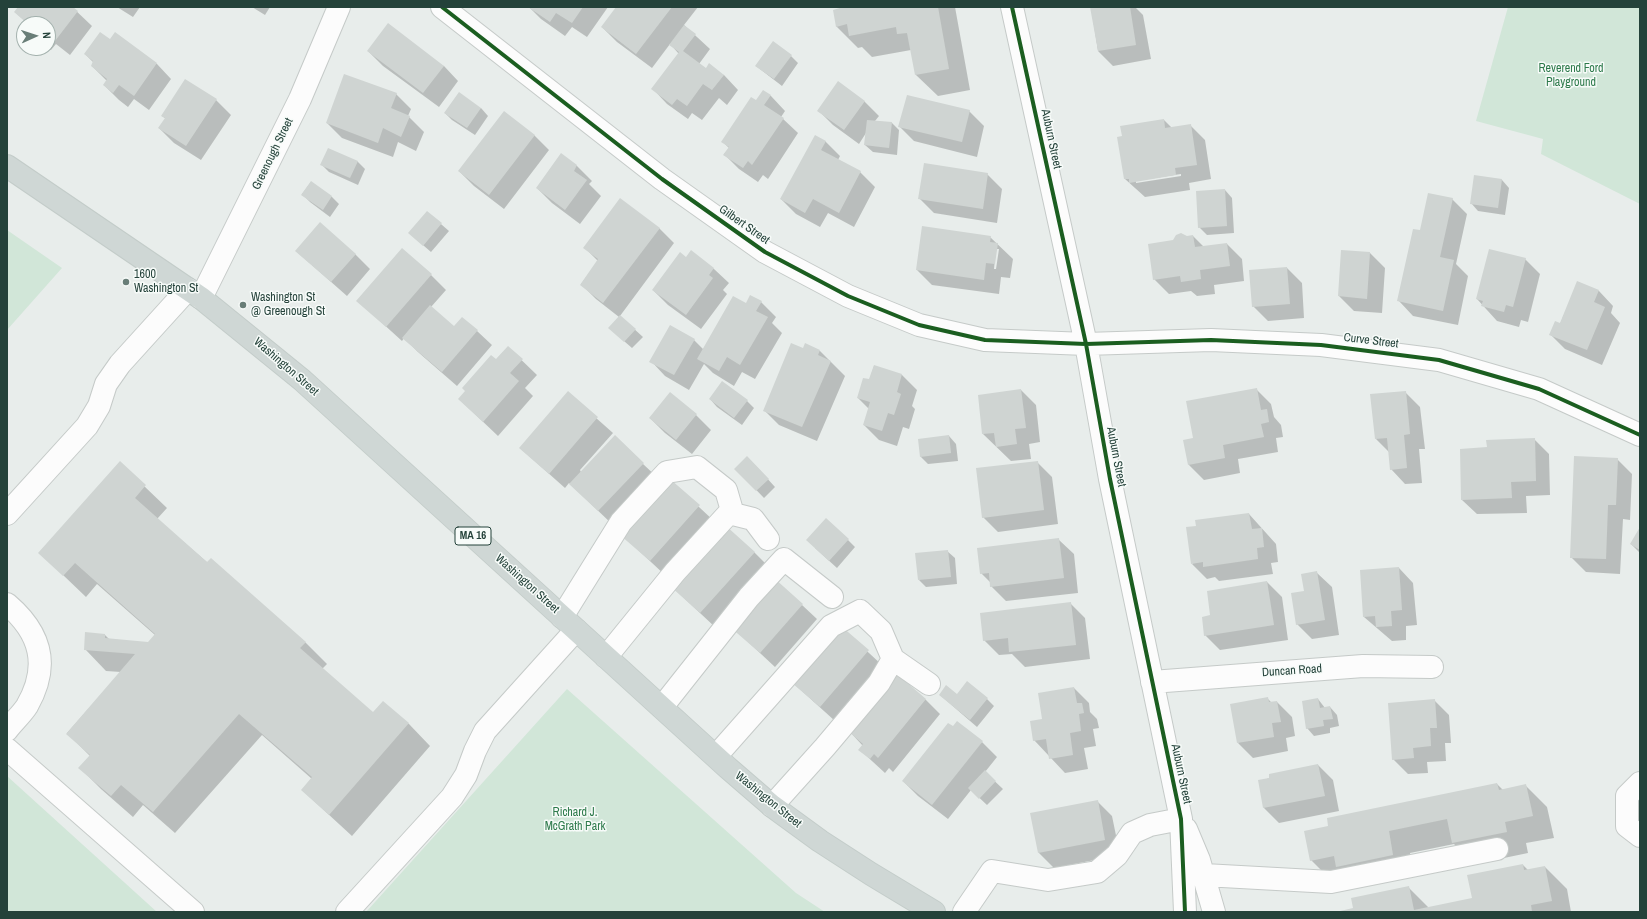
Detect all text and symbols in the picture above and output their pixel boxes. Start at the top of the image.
north arrow [16,16,56,56]
text: N [40,32,54,39]
park label: Reverend Ford Playground [1538,62,1604,90]
street label: Auburn Street [1038,108,1064,170]
street label: Greenough Street [249,116,297,192]
street label: Gilbert Street [716,202,772,248]
place label: 1600 Washington St [134,268,198,296]
marker: 1600 Washington St [121,277,131,287]
place label: Washington St @ Greenough St [251,291,325,319]
marker: Washington St @ Greenough St [238,300,248,310]
street label: Curve Street [1343,330,1399,352]
street label: Washington Street [251,335,321,399]
street label: Auburn Street [1103,426,1129,488]
road number: MA 16 [455,527,491,545]
street label: Washington Street [492,552,562,616]
street label: Duncan Road [1261,662,1323,680]
street label: Auburn Street [1168,743,1194,805]
street label: Washington Street [732,769,804,831]
park label: Richard J. McGrath Park [545,806,605,834]

